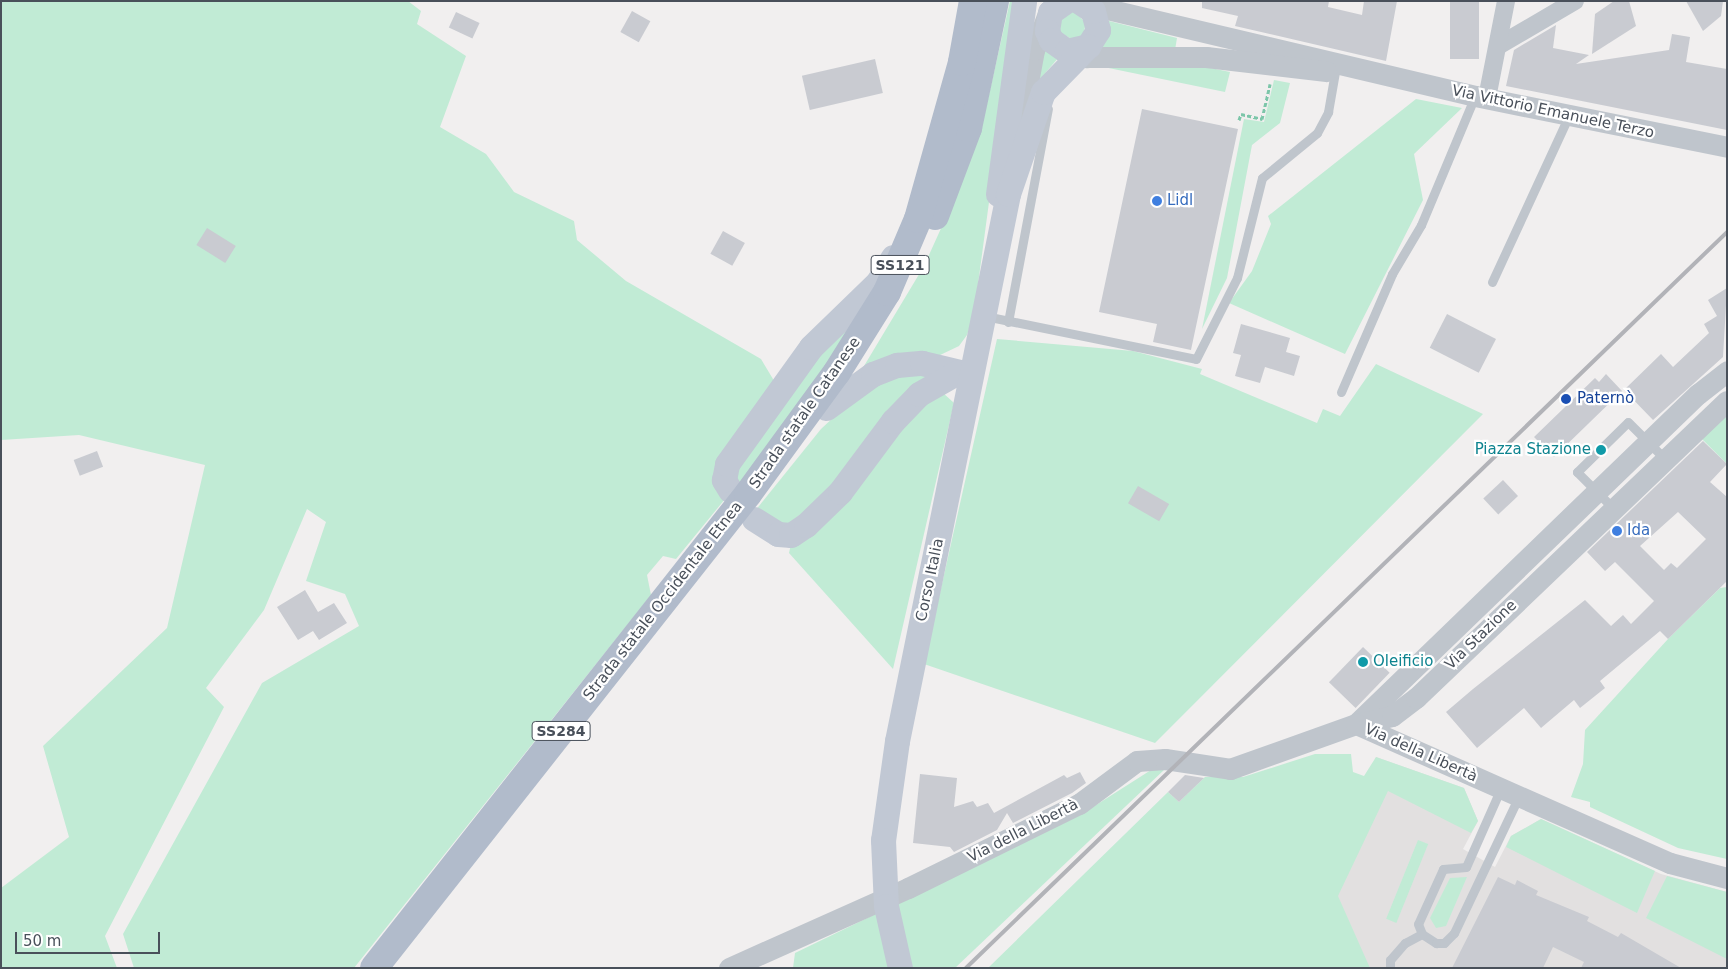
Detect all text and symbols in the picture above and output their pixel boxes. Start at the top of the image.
street label: Via Vittorio Emanuele Terzo [1450,82,1656,142]
place label: Lidl [1167,192,1193,210]
marker: Lidl [1151,195,1163,207]
road number: SS121 [870,254,930,276]
street label: Strada statale Catanese [746,334,864,492]
place label: Paternò [1577,390,1634,408]
marker: Paternò [1559,392,1573,406]
place label: Piazza Stazione [1475,441,1591,459]
marker: Piazza Stazione [1595,444,1607,456]
street label: Strada statale Occidentale Etnea [580,498,746,704]
place label: Ida [1627,522,1650,540]
marker: Ida [1611,525,1623,537]
street label: Corso Italia [912,537,948,623]
street label: Via Stazione [1441,596,1521,674]
place label: Oleificio [1373,653,1433,671]
marker: Oleificio [1357,656,1369,668]
road number: SS284 [531,719,591,742]
street label: Via della Libertà [1362,720,1480,786]
street label: Via della Libertà [965,795,1081,867]
scale bar [18,922,162,954]
text: 50 m [23,932,61,950]

